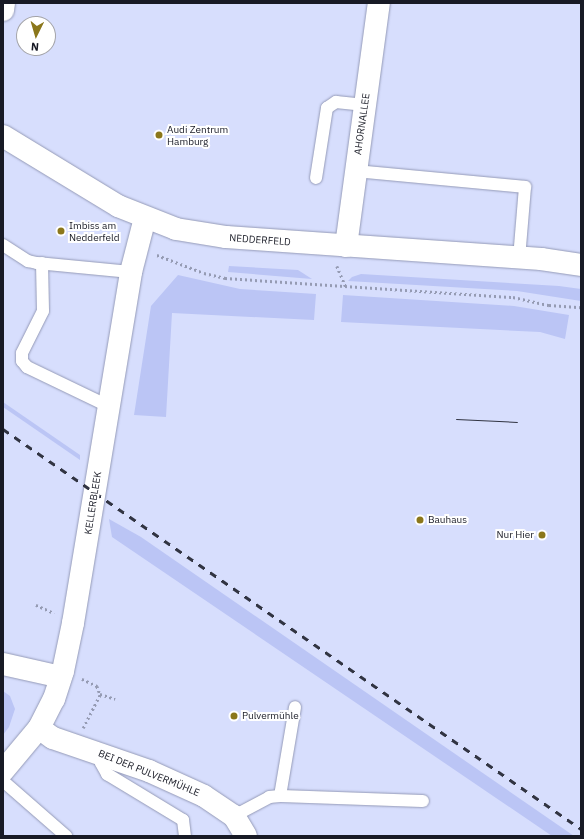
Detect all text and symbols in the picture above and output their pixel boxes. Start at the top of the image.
north arrow [16,16,56,56]
text: N [30,40,40,54]
street label: AHORNALLEE [352,92,372,156]
place label: Audi Zentrum Hamburg [167,123,228,146]
marker: Audi Zentrum Hamburg [154,130,164,140]
place label: Imbiss am Nedderfeld [69,219,120,242]
marker: Imbiss am Nedderfeld [56,226,66,236]
street label: NEDDERFELD [229,232,291,248]
street label: KELLERBLEEK [82,470,104,536]
place label: Bauhaus [428,514,467,526]
marker: Bauhaus [415,515,425,525]
place label: Nur Hier [496,529,534,541]
marker: Nur Hier [537,530,547,540]
place label: Pulvermühle [242,710,299,722]
marker: Pulvermühle [229,711,239,721]
street label: BEI DER PULVERMÜHLE [97,747,201,799]

